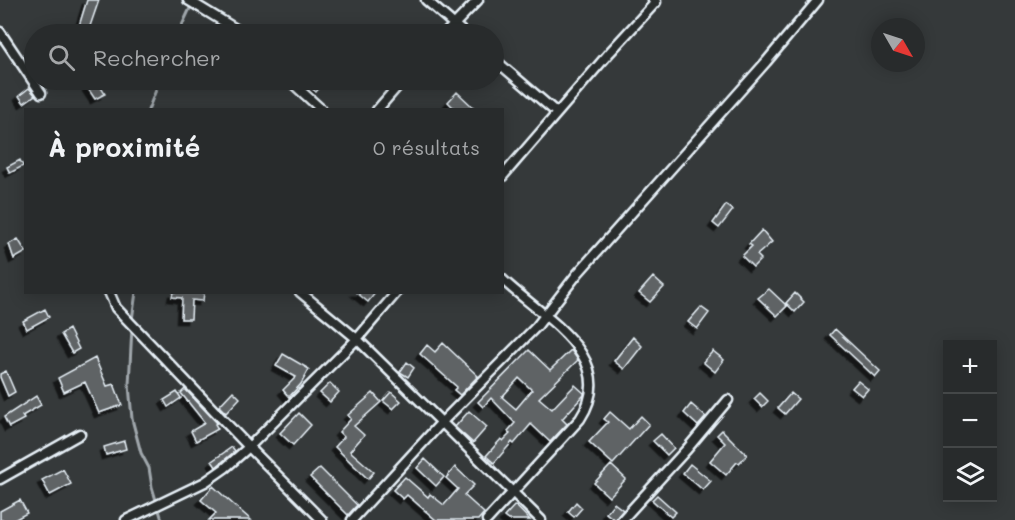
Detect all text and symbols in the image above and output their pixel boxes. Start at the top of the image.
north arrow [871,18,925,72]
search box [24,24,504,90]
icon: search [45,41,78,74]
text: Rechercher [93,43,221,72]
text: À proximité [48,130,200,164]
text: 0 résultats [373,134,480,160]
map controls [943,340,997,502]
button: + [943,340,997,394]
button: − [943,394,997,448]
button: layers [943,448,997,502]

